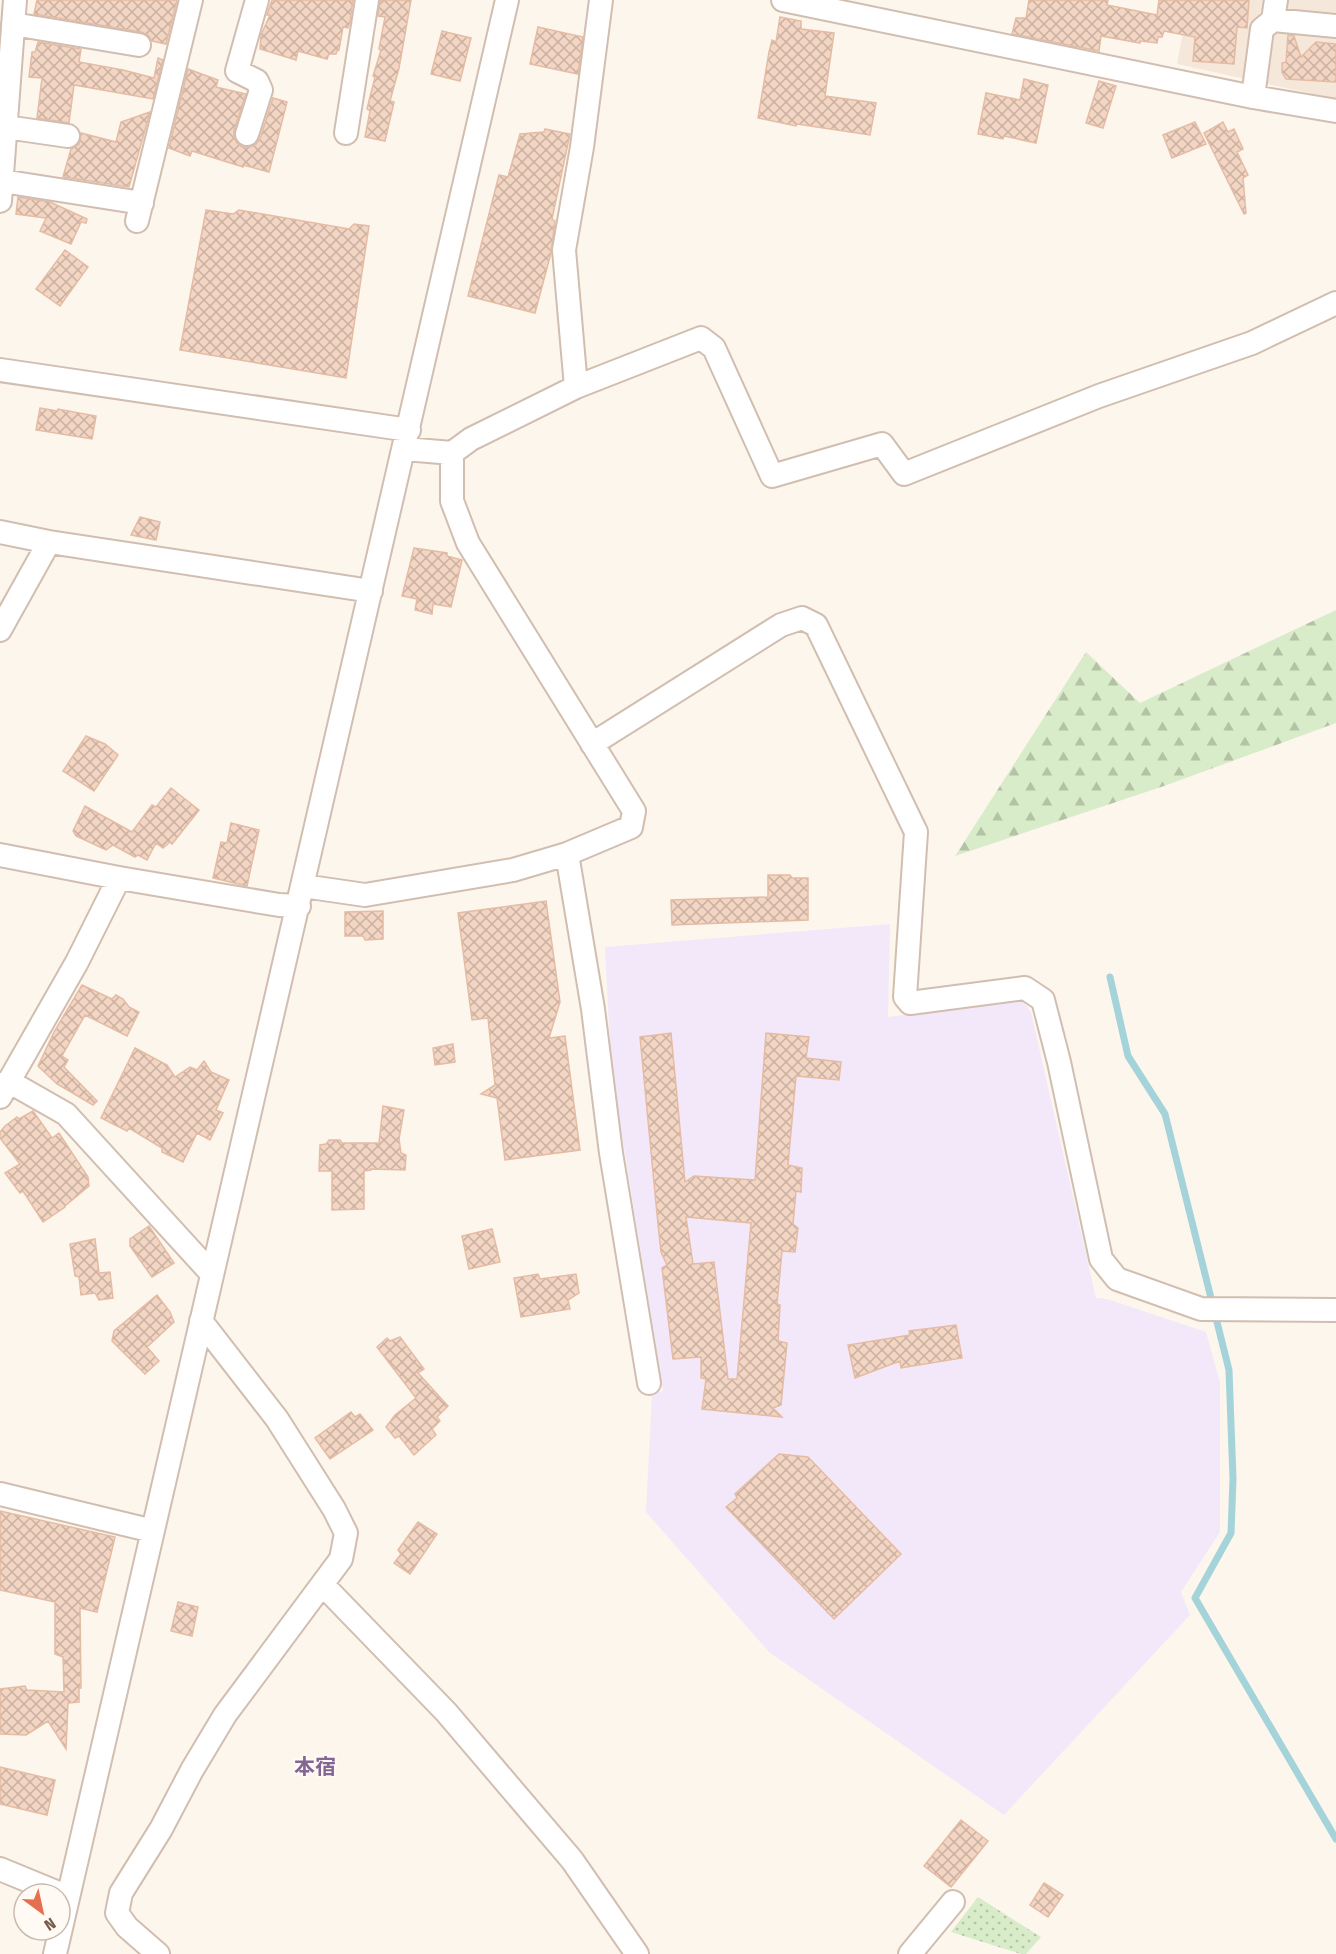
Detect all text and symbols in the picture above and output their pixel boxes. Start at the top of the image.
district label: 本宿 [294,1754,336,1780]
north arrow [12,1882,72,1942]
text: N [41,1914,59,1935]

